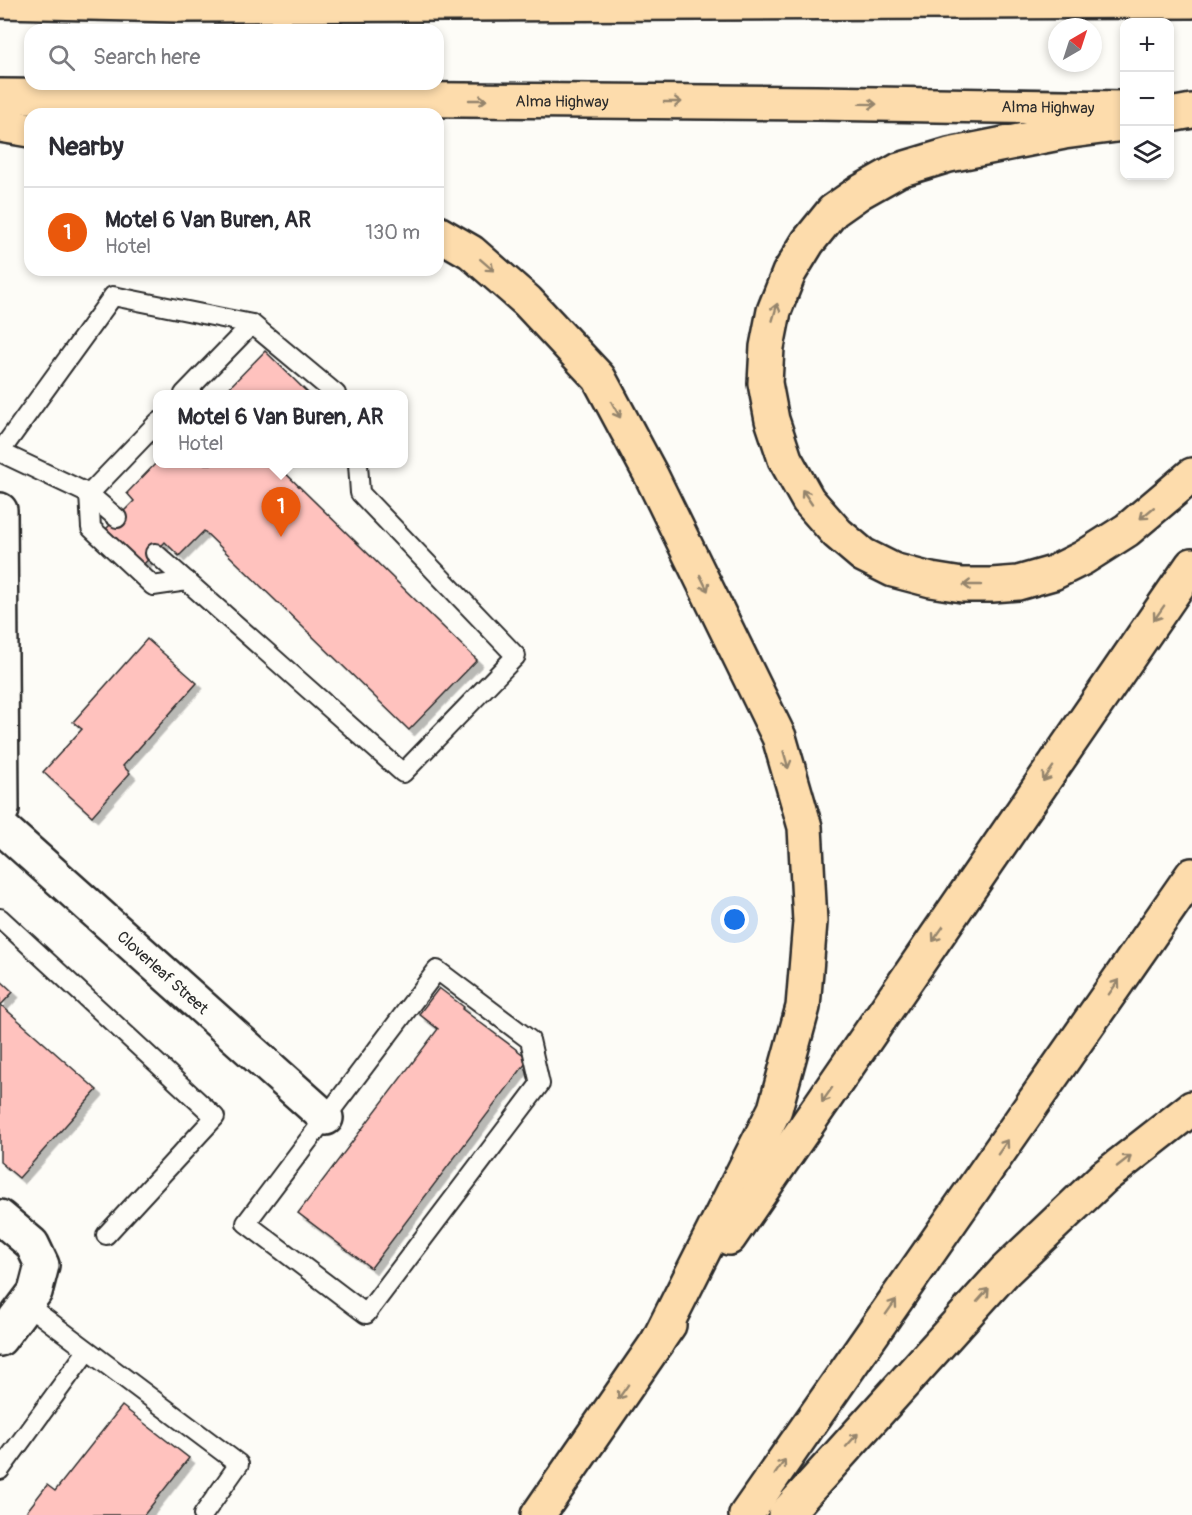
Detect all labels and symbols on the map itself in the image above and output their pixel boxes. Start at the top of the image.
north arrow [1048,18,1102,72]
street label: Alma Highway [515,91,609,112]
one-way arrow [468,94,488,106]
one-way arrow [663,96,683,108]
street label: Alma Highway [1001,97,1095,119]
one-way arrow [858,98,878,109]
one-way arrow [479,258,494,272]
one-way arrow [770,302,781,321]
one-way arrow [611,400,622,418]
pin: 1 [262,488,300,537]
one-way arrow [801,489,813,506]
one-way arrow [1139,506,1155,519]
one-way arrow [699,574,711,592]
one-way arrow [962,579,982,591]
one-way arrow [1153,604,1165,621]
one-way arrow [781,750,792,769]
one-way arrow [1042,765,1054,781]
your location [720,905,749,934]
one-way arrow [932,926,944,942]
street label: Cloverleaf Street [113,927,213,1019]
one-way arrow [1108,979,1120,996]
one-way arrow [821,1086,833,1103]
one-way arrow [997,1139,1009,1156]
one-way arrow [1116,1155,1132,1168]
one-way arrow [976,1288,990,1303]
one-way arrow [885,1299,897,1316]
one-way arrow [617,1383,629,1399]
one-way arrow [845,1433,859,1448]
one-way arrow [774,1459,786,1476]

